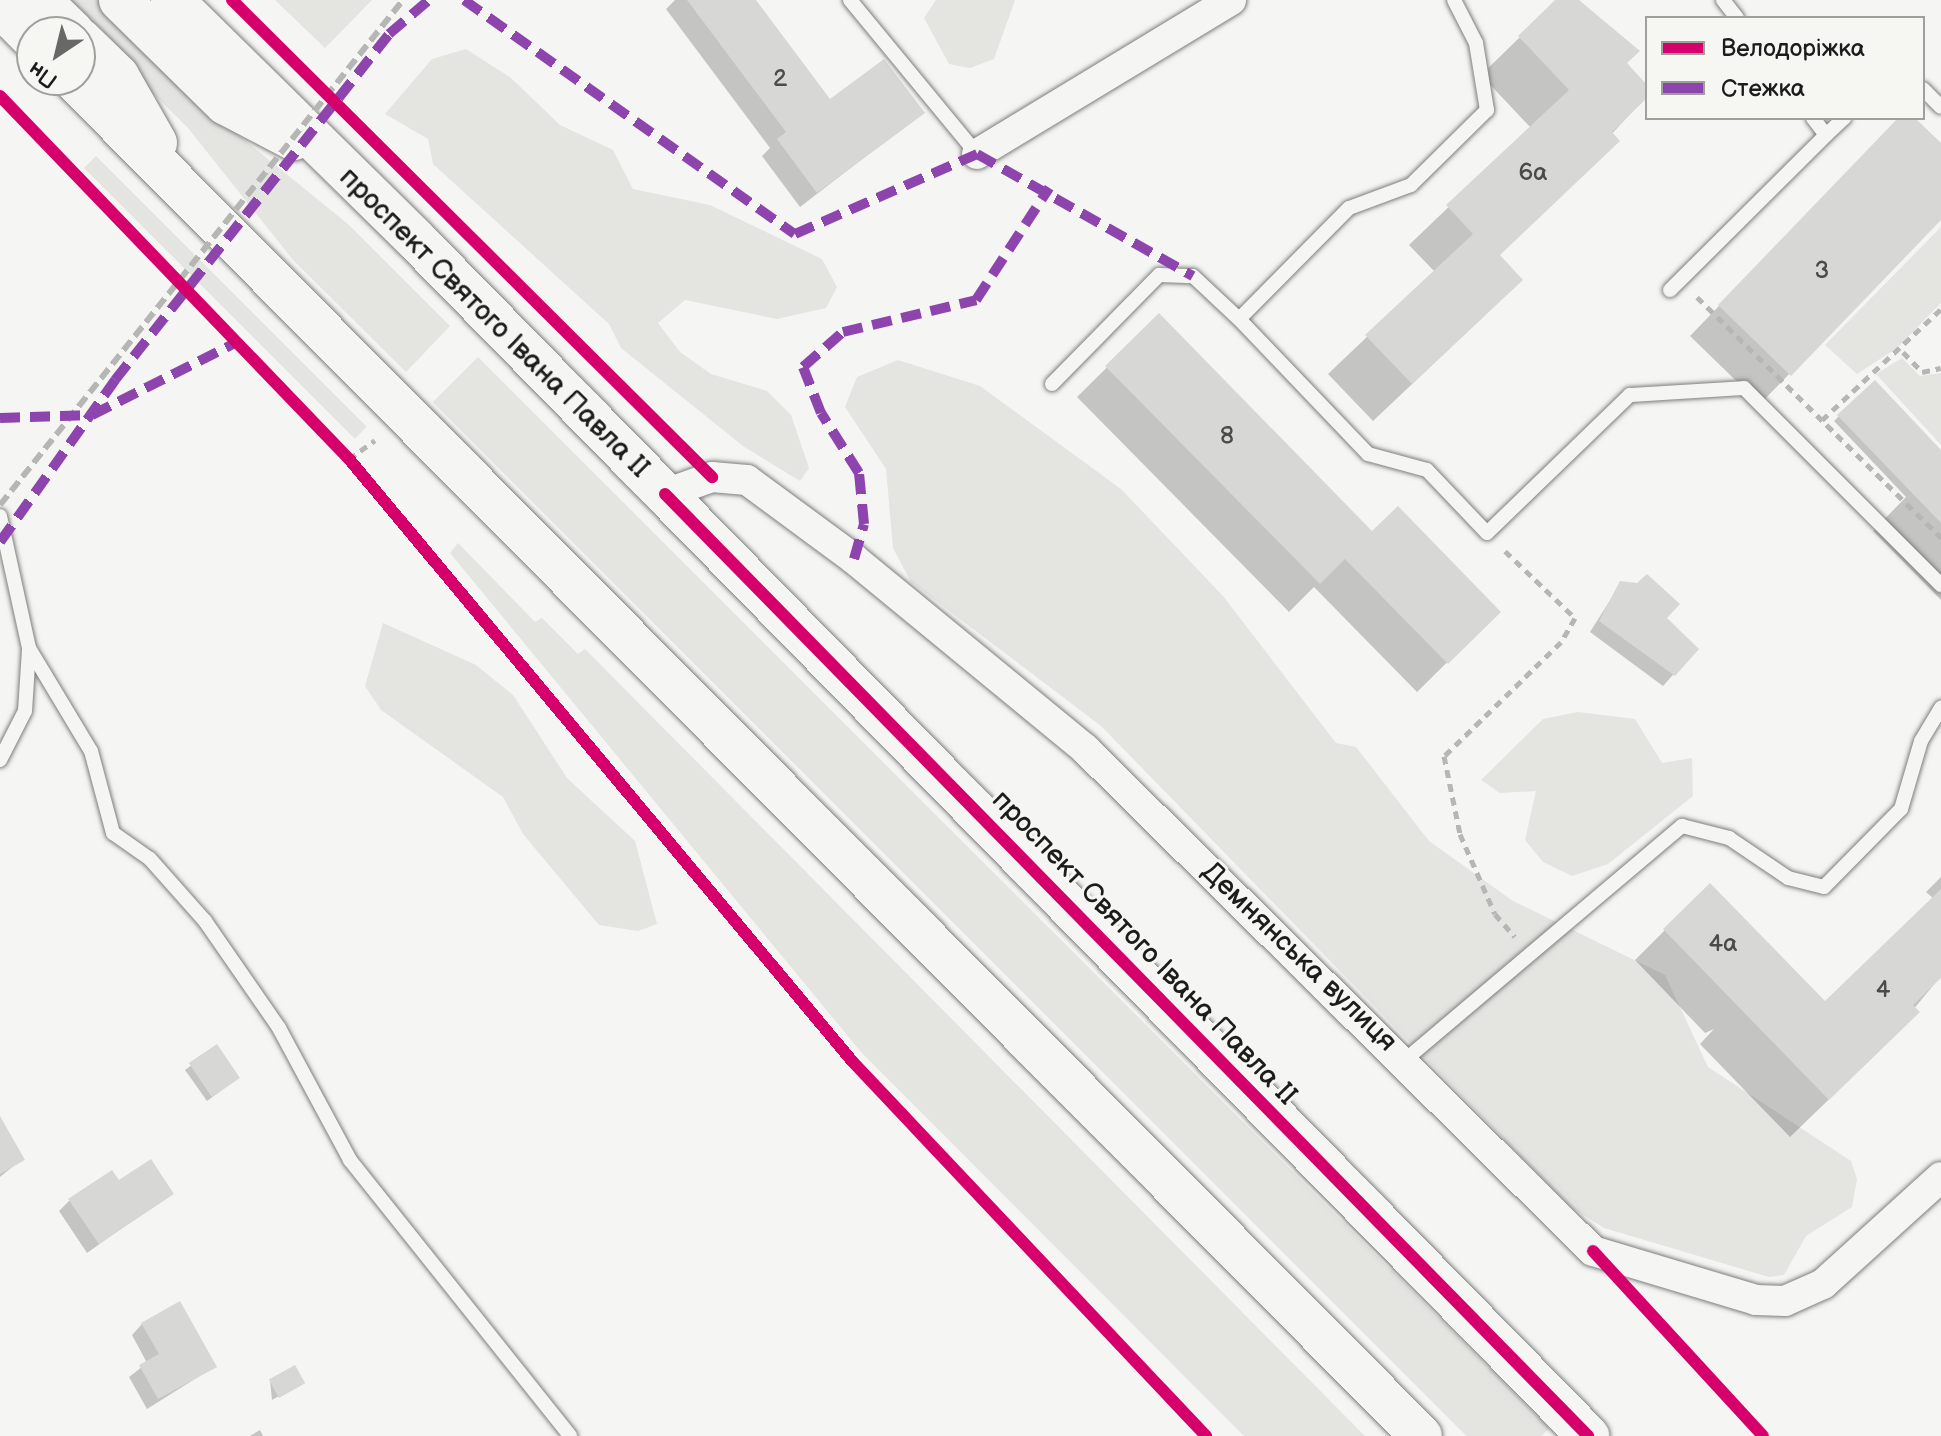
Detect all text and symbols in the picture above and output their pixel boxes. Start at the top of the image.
north arrow [16,16,96,96]
legend [1645,16,1925,120]
text: Велодоріжка [1721,34,1865,63]
text: Пн [23,55,63,94]
house number: 2 [773,65,787,93]
text: Стежка [1721,74,1805,103]
house number: 6а [1519,159,1547,187]
street label: проспект Святого Івана Павла II [332,161,656,485]
house number: 3 [1815,257,1829,285]
house number: 8 [1220,422,1234,450]
street label: проспект Святого Івана Павла II [984,784,1304,1112]
street label: Демнянська вулиця [1194,855,1404,1059]
house number: 4а [1709,930,1737,958]
house number: 4 [1876,976,1890,1004]

